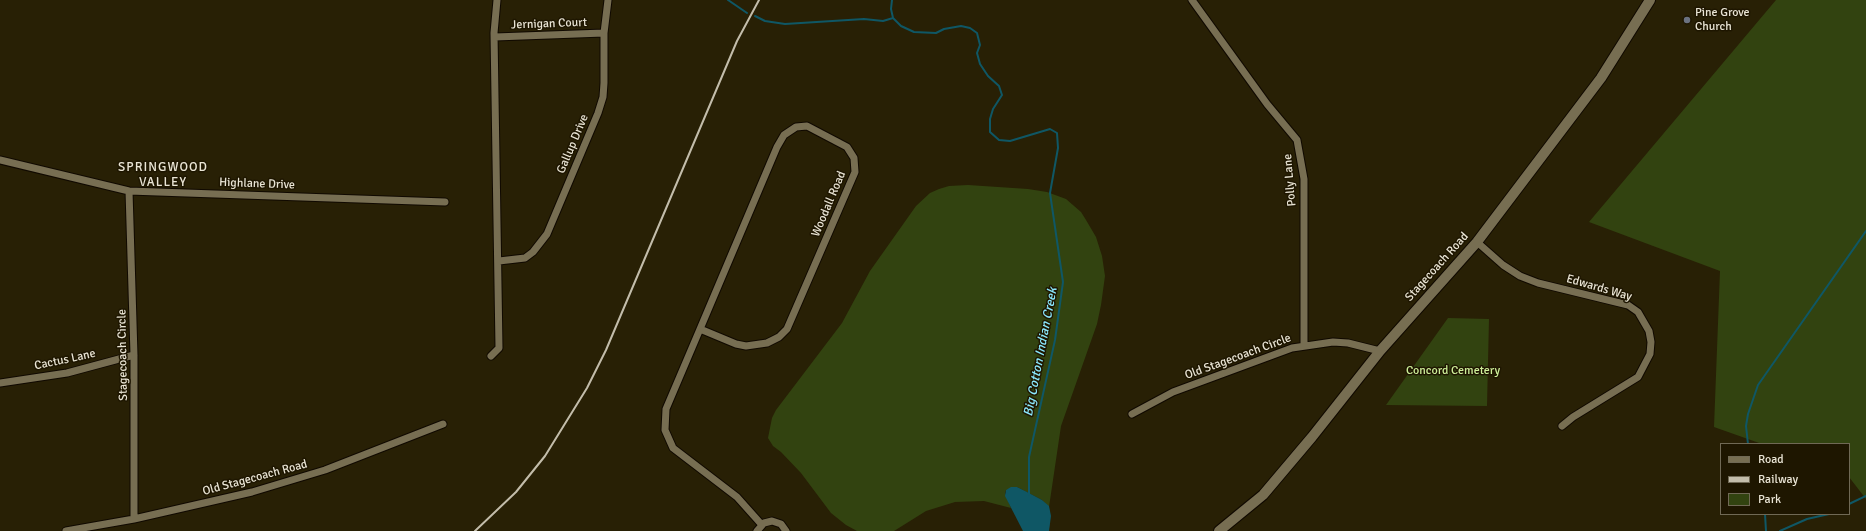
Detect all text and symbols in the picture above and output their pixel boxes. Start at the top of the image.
place label: Pine Grove Church [1695,6,1750,34]
street label: Jernigan Court [511,15,587,33]
marker: Pine Grove Church [1682,15,1692,25]
street label: Gallup Drive [554,112,592,176]
street label: Polly Lane [1281,153,1299,207]
district label: SPRINGWOOD VALLEY [118,160,208,191]
street label: Woodall Road [809,169,849,239]
street label: Highlane Drive [219,175,295,193]
street label: Stagecoach Road [1402,230,1472,304]
street label: Edwards Way [1565,272,1633,304]
water label: Big Cotton Indian Creek [1021,286,1061,418]
street label: Stagecoach Circle [115,309,131,401]
street label: Old Stagecoach Circle [1183,331,1293,383]
street label: Cactus Lane [33,346,97,374]
park label: Concord Cemetery [1406,364,1500,378]
legend [1720,443,1850,515]
text: Road [1758,452,1784,467]
street label: Old Stagecoach Road [201,457,309,499]
text: Railway [1758,472,1798,487]
text: Park [1758,492,1781,507]

